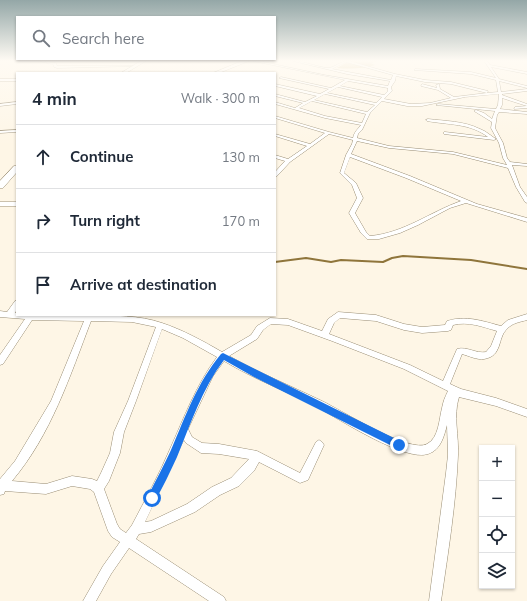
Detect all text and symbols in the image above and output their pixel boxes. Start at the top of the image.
search box [16,16,276,60]
icon: search [30,27,52,49]
text: Search here [62,29,144,48]
text: 4 min [32,88,77,109]
text: Walk · 300 m [181,90,260,106]
icon: ahead [32,146,54,168]
text: Continue [70,147,133,166]
text: 130 m [222,149,260,165]
icon: right [32,210,54,232]
text: Turn right [70,211,140,230]
text: 170 m [222,213,260,229]
icon: arrive [32,274,54,296]
text: Arrive at destination [70,275,217,294]
route end [390,436,408,454]
map controls [479,445,515,589]
button: + [479,445,515,481]
button: − [479,481,515,517]
route start [143,489,161,507]
button: locate [479,517,515,553]
button: layers [479,553,515,589]

